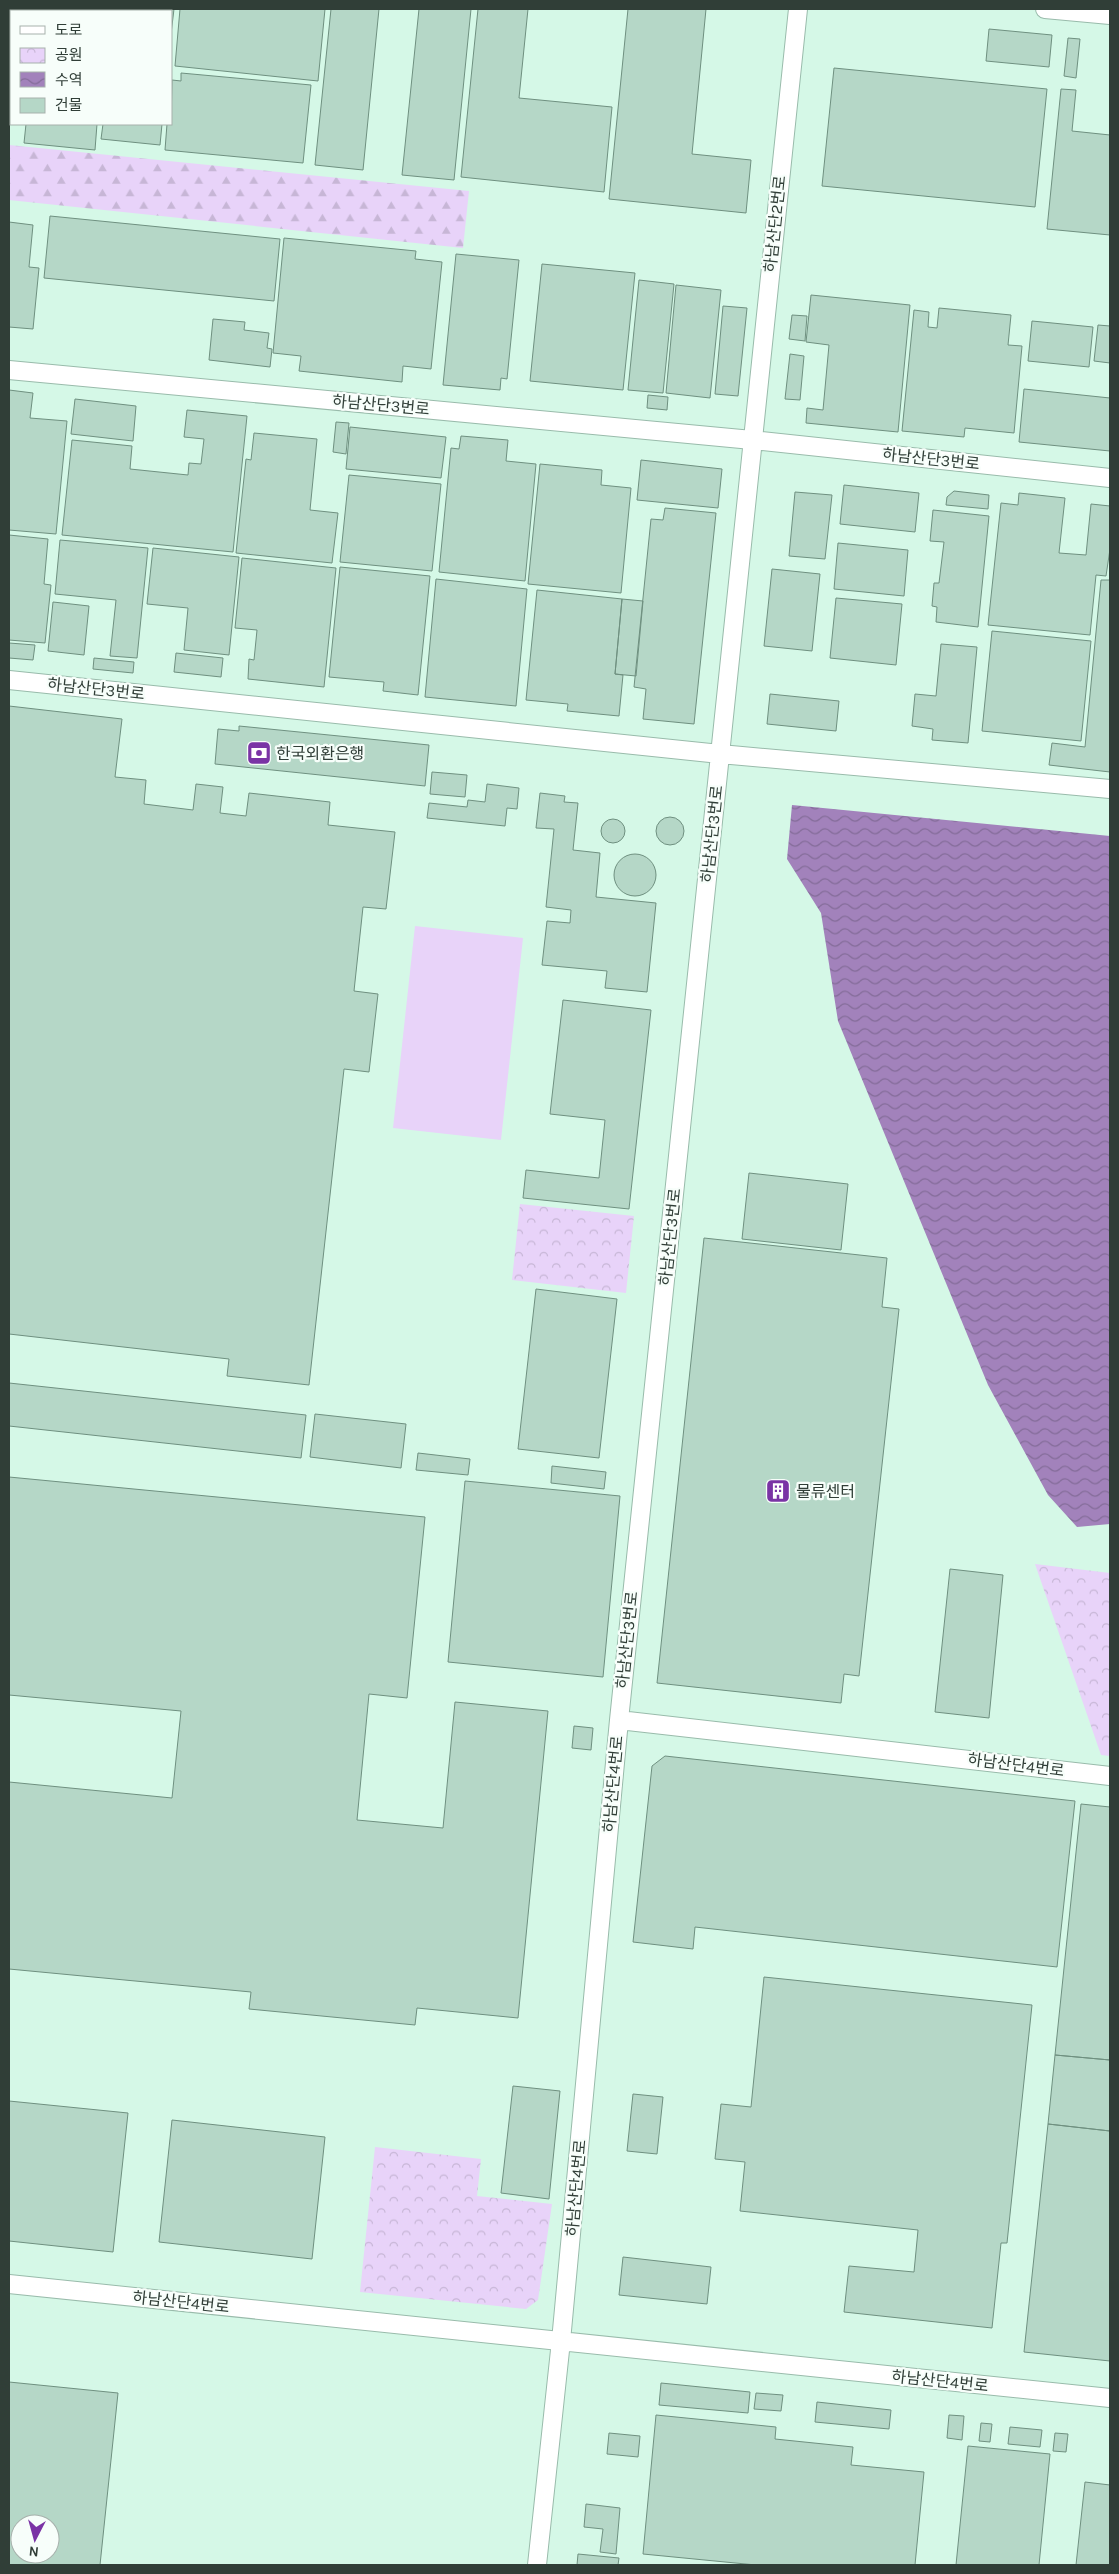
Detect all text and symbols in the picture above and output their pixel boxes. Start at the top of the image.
legend [10,10,172,125]
text: 도로 [55,21,83,39]
text: 공원 [55,46,83,64]
text: 수역 [55,71,83,89]
text: 건물 [55,96,83,114]
street label: 하남산단2번로 [760,174,790,274]
street label: 하남산단3번로 [331,391,431,419]
street label: 하남산단3번로 [881,444,981,474]
street label: 하남산단3번로 [46,674,146,704]
bank icon: 한국외환은행 [246,740,272,766]
place label: 한국외환은행 [276,744,364,763]
street label: 하남산단3번로 [697,784,727,884]
street label: 하남산단3번로 [655,1187,685,1287]
building icon: 물류센터 [765,1478,791,1504]
place label: 물류센터 [796,1482,855,1501]
street label: 하남산단3번로 [612,1590,642,1690]
street label: 하남산단4번로 [599,1734,627,1833]
street label: 하남산단4번로 [967,1750,1066,1780]
street label: 하남산단4번로 [562,2138,590,2237]
street label: 하남산단4번로 [132,2287,231,2317]
street label: 하남산단4번로 [891,2366,990,2396]
north arrow [10,2514,60,2564]
text: N [28,2542,40,2560]

